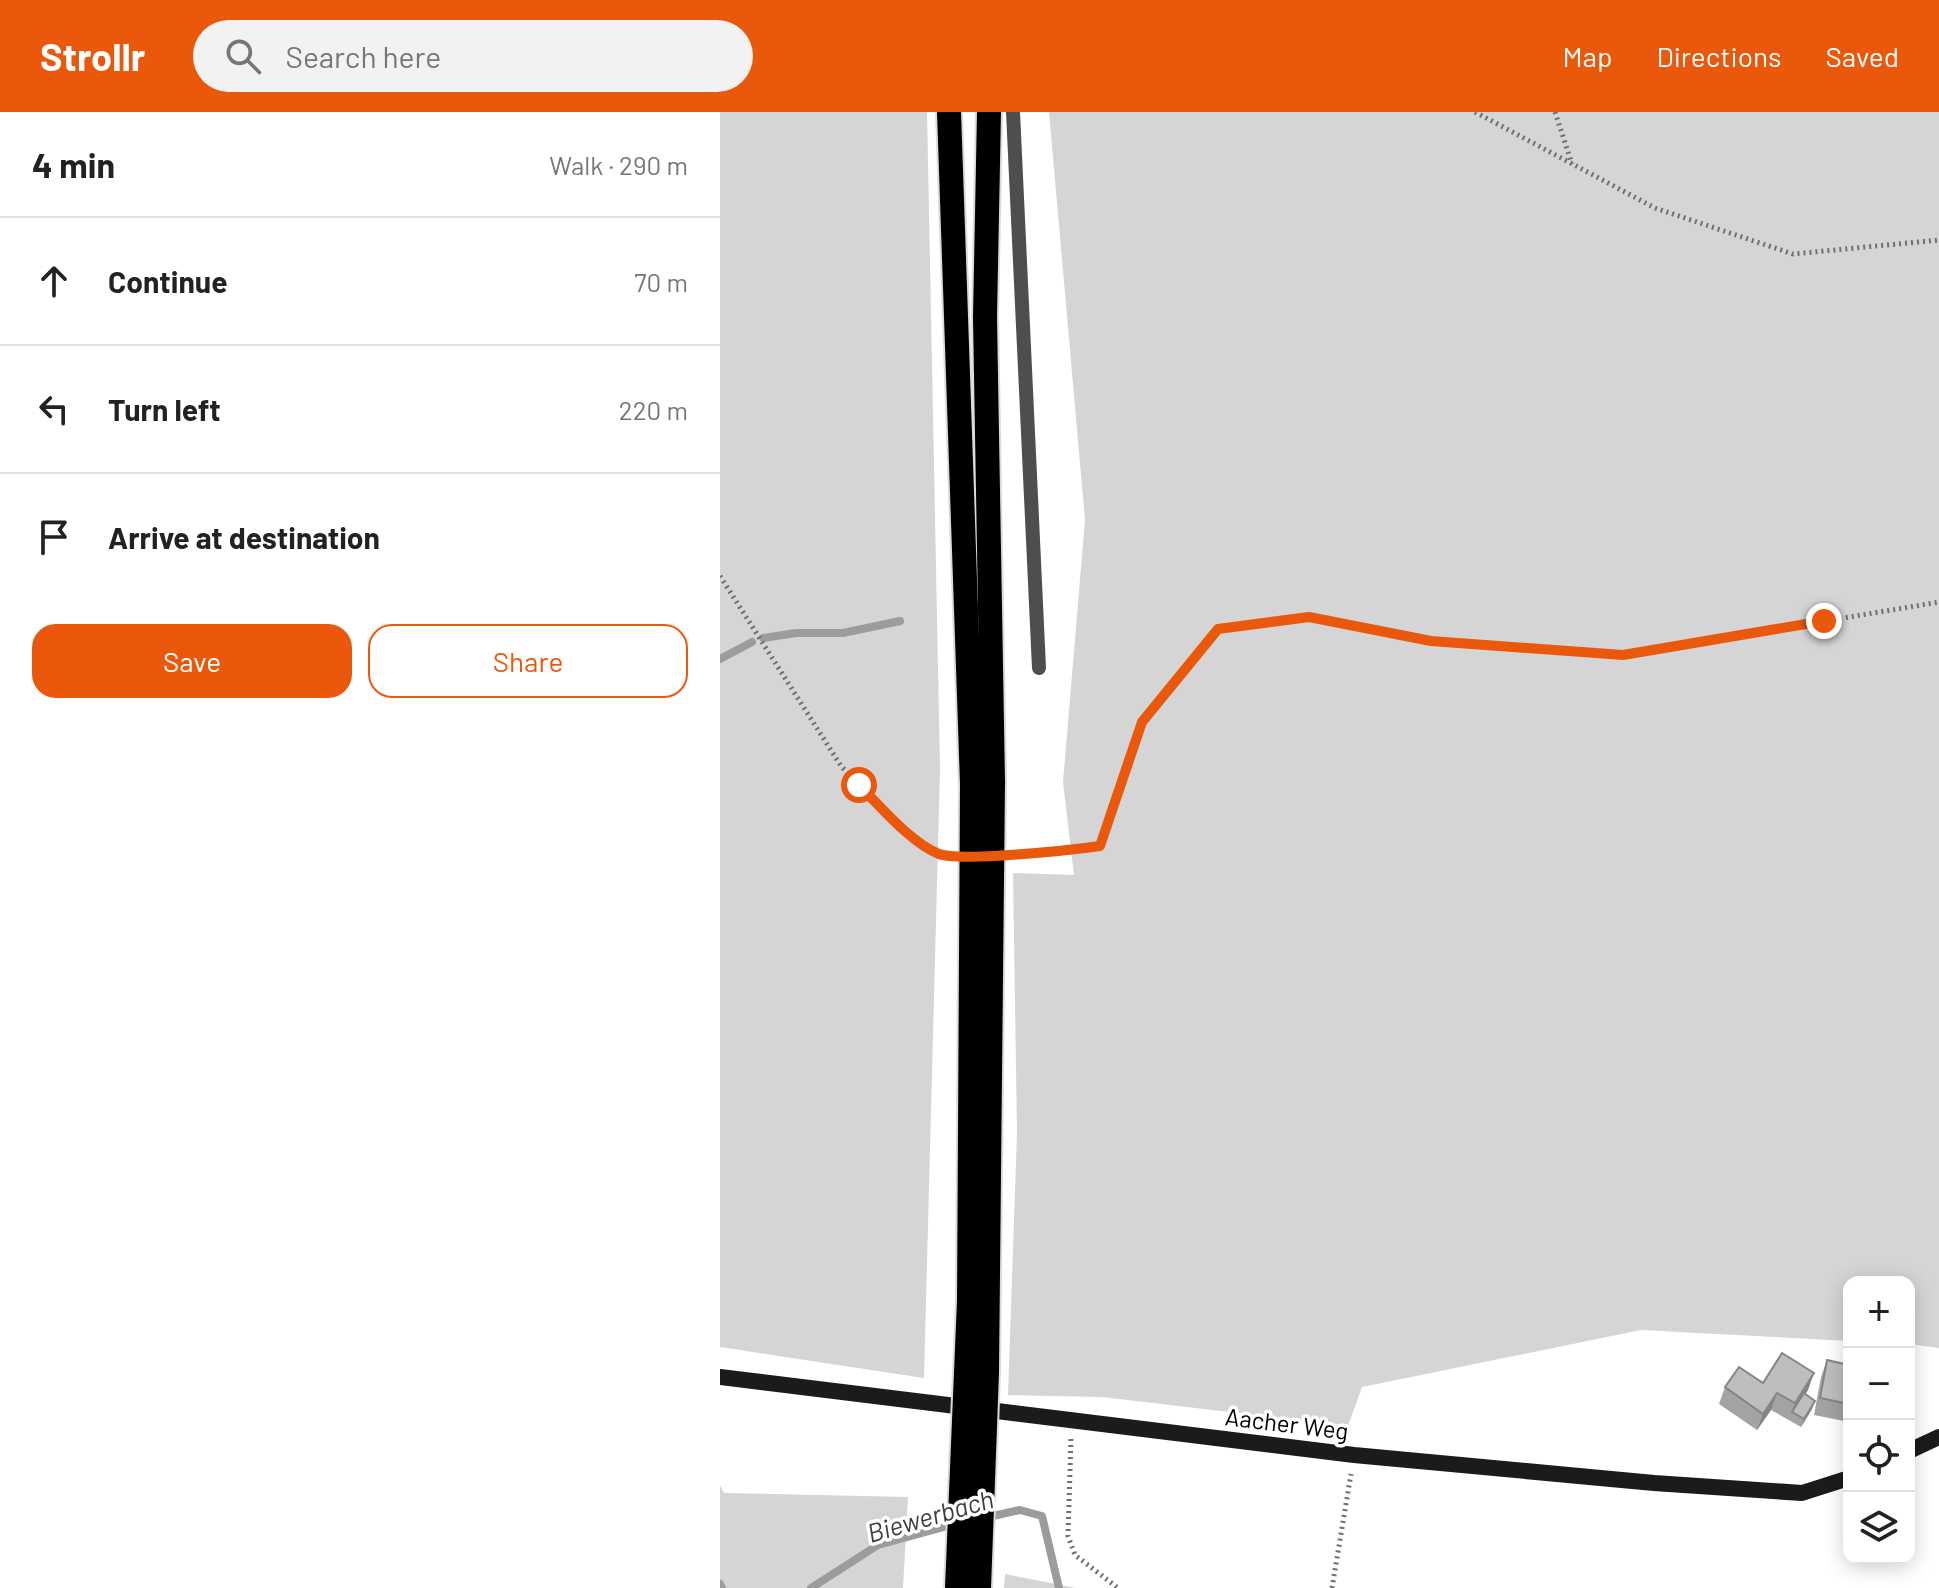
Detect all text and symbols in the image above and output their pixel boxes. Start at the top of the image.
search box [193,20,753,92]
text: Strollr [40,33,145,79]
icon: search [221,34,265,78]
text: Search here [285,38,441,74]
text: Map [1563,39,1612,73]
text: Directions [1656,39,1782,73]
text: Saved [1826,39,1899,73]
text: 4 min [32,144,115,185]
text: Walk · 290 m [549,149,688,180]
icon: ahead [32,259,76,303]
text: Continue [108,263,228,299]
text: 70 m [634,266,688,297]
icon: left [32,387,76,431]
text: Turn left [108,391,221,427]
text: 220 m [619,394,688,425]
icon: arrive [32,515,76,559]
text: Arrive at destination [108,519,380,555]
route end [1806,603,1842,639]
button: Save [32,624,352,698]
button: Share [368,624,688,698]
route start [841,767,877,803]
map controls [1843,1276,1915,1564]
button: + [1843,1276,1915,1348]
button: − [1843,1348,1915,1420]
street label: Aacher Weg [1224,1401,1350,1445]
button: locate [1843,1420,1915,1492]
water label: Biewerbach [863,1482,997,1548]
button: layers [1843,1492,1915,1564]

